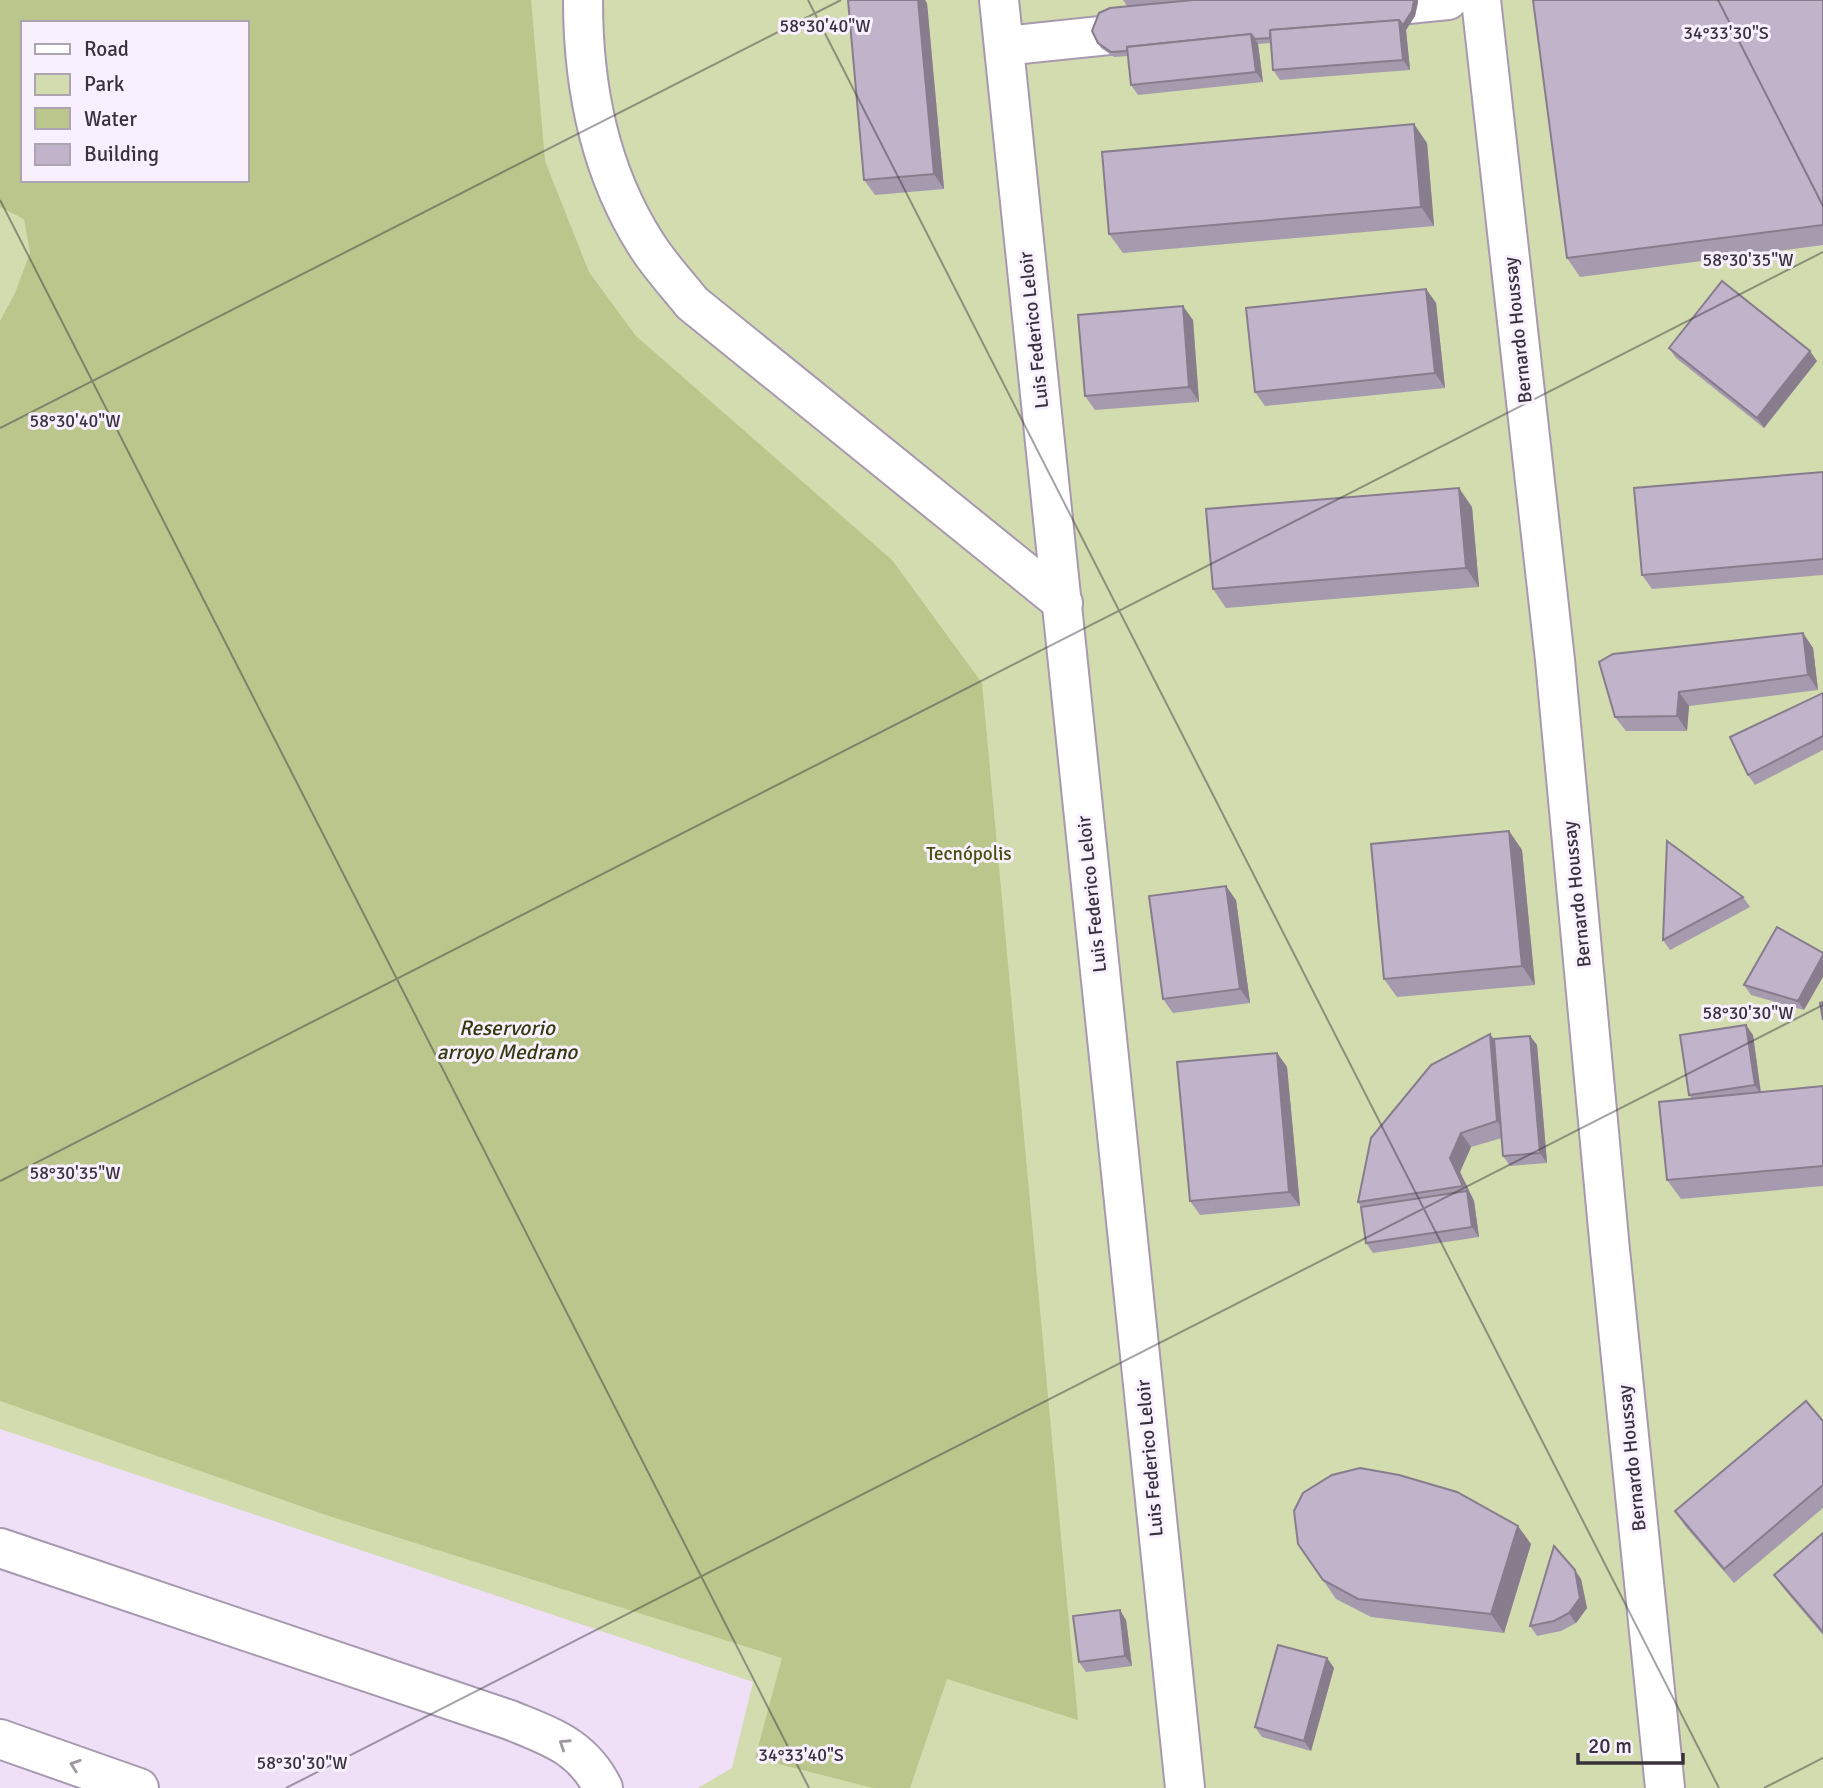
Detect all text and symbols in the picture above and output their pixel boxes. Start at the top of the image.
text: 58°30'40"W [780,15,870,37]
legend [21,21,248,182]
text: 34°33'30"S [1683,22,1769,44]
text: Road [84,36,129,62]
text: Park [84,71,125,97]
text: Water [84,106,137,132]
text: Building [84,141,159,167]
text: 58°30'35"W [1703,249,1793,271]
street label: Luis Federico Leloir [1014,250,1054,410]
street label: Bernardo Houssay [1498,256,1538,404]
text: 58°30'40"W [30,410,120,432]
street label: Luis Federico Leloir [1072,814,1112,974]
street label: Bernardo Houssay [1557,820,1597,968]
park label: Tecnópolis [926,842,1012,866]
text: 58°30'30"W [1703,1002,1793,1024]
water label: Reservorio arroyo Medrano [437,1015,578,1065]
text: 58°30'35"W [30,1162,120,1184]
street label: Luis Federico Leloir [1131,1378,1169,1538]
street label: Bernardo Houssay [1612,1384,1652,1532]
scale bar [1578,1722,1683,1766]
text: 20 m [1588,1733,1632,1759]
one-way arrow [559,1740,572,1753]
text: 34°33'40"S [758,1744,844,1766]
text: 58°30'30"W [257,1752,347,1774]
one-way arrow [69,1759,81,1773]

